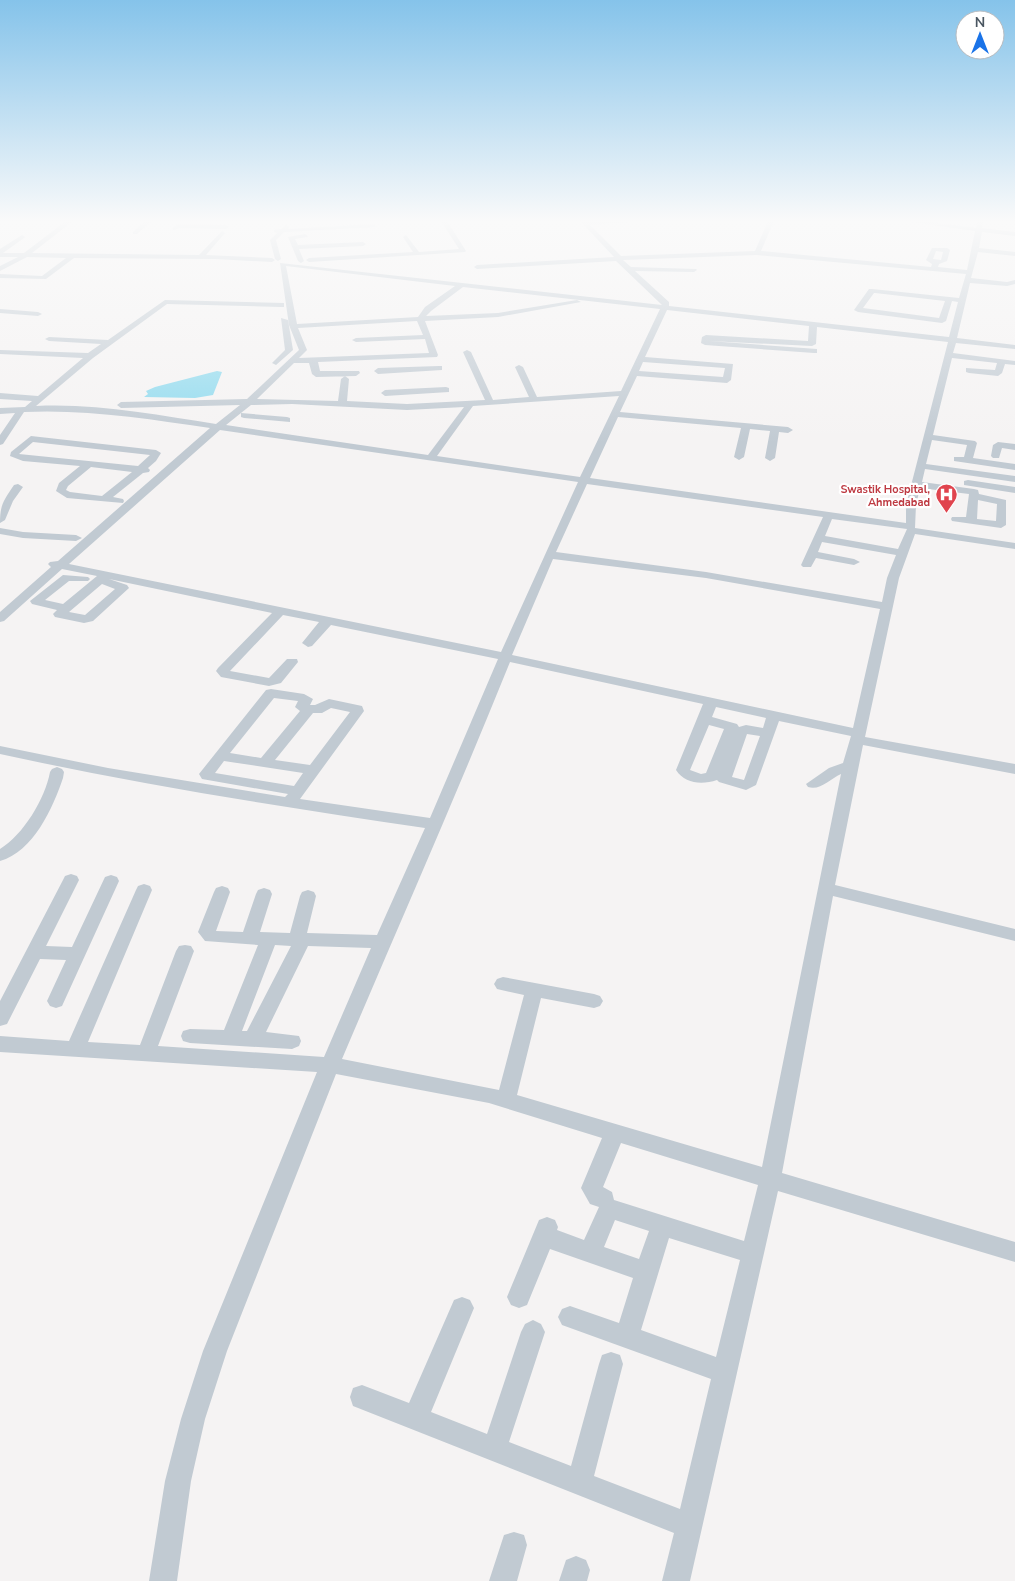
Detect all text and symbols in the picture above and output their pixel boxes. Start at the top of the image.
north arrow [955,10,1005,60]
text: N [975,13,985,32]
place label: Swastik Hospital, Ahmedabad [840,482,930,510]
hospital icon: Swastik Hospital, Ahmedabad [934,483,958,514]

